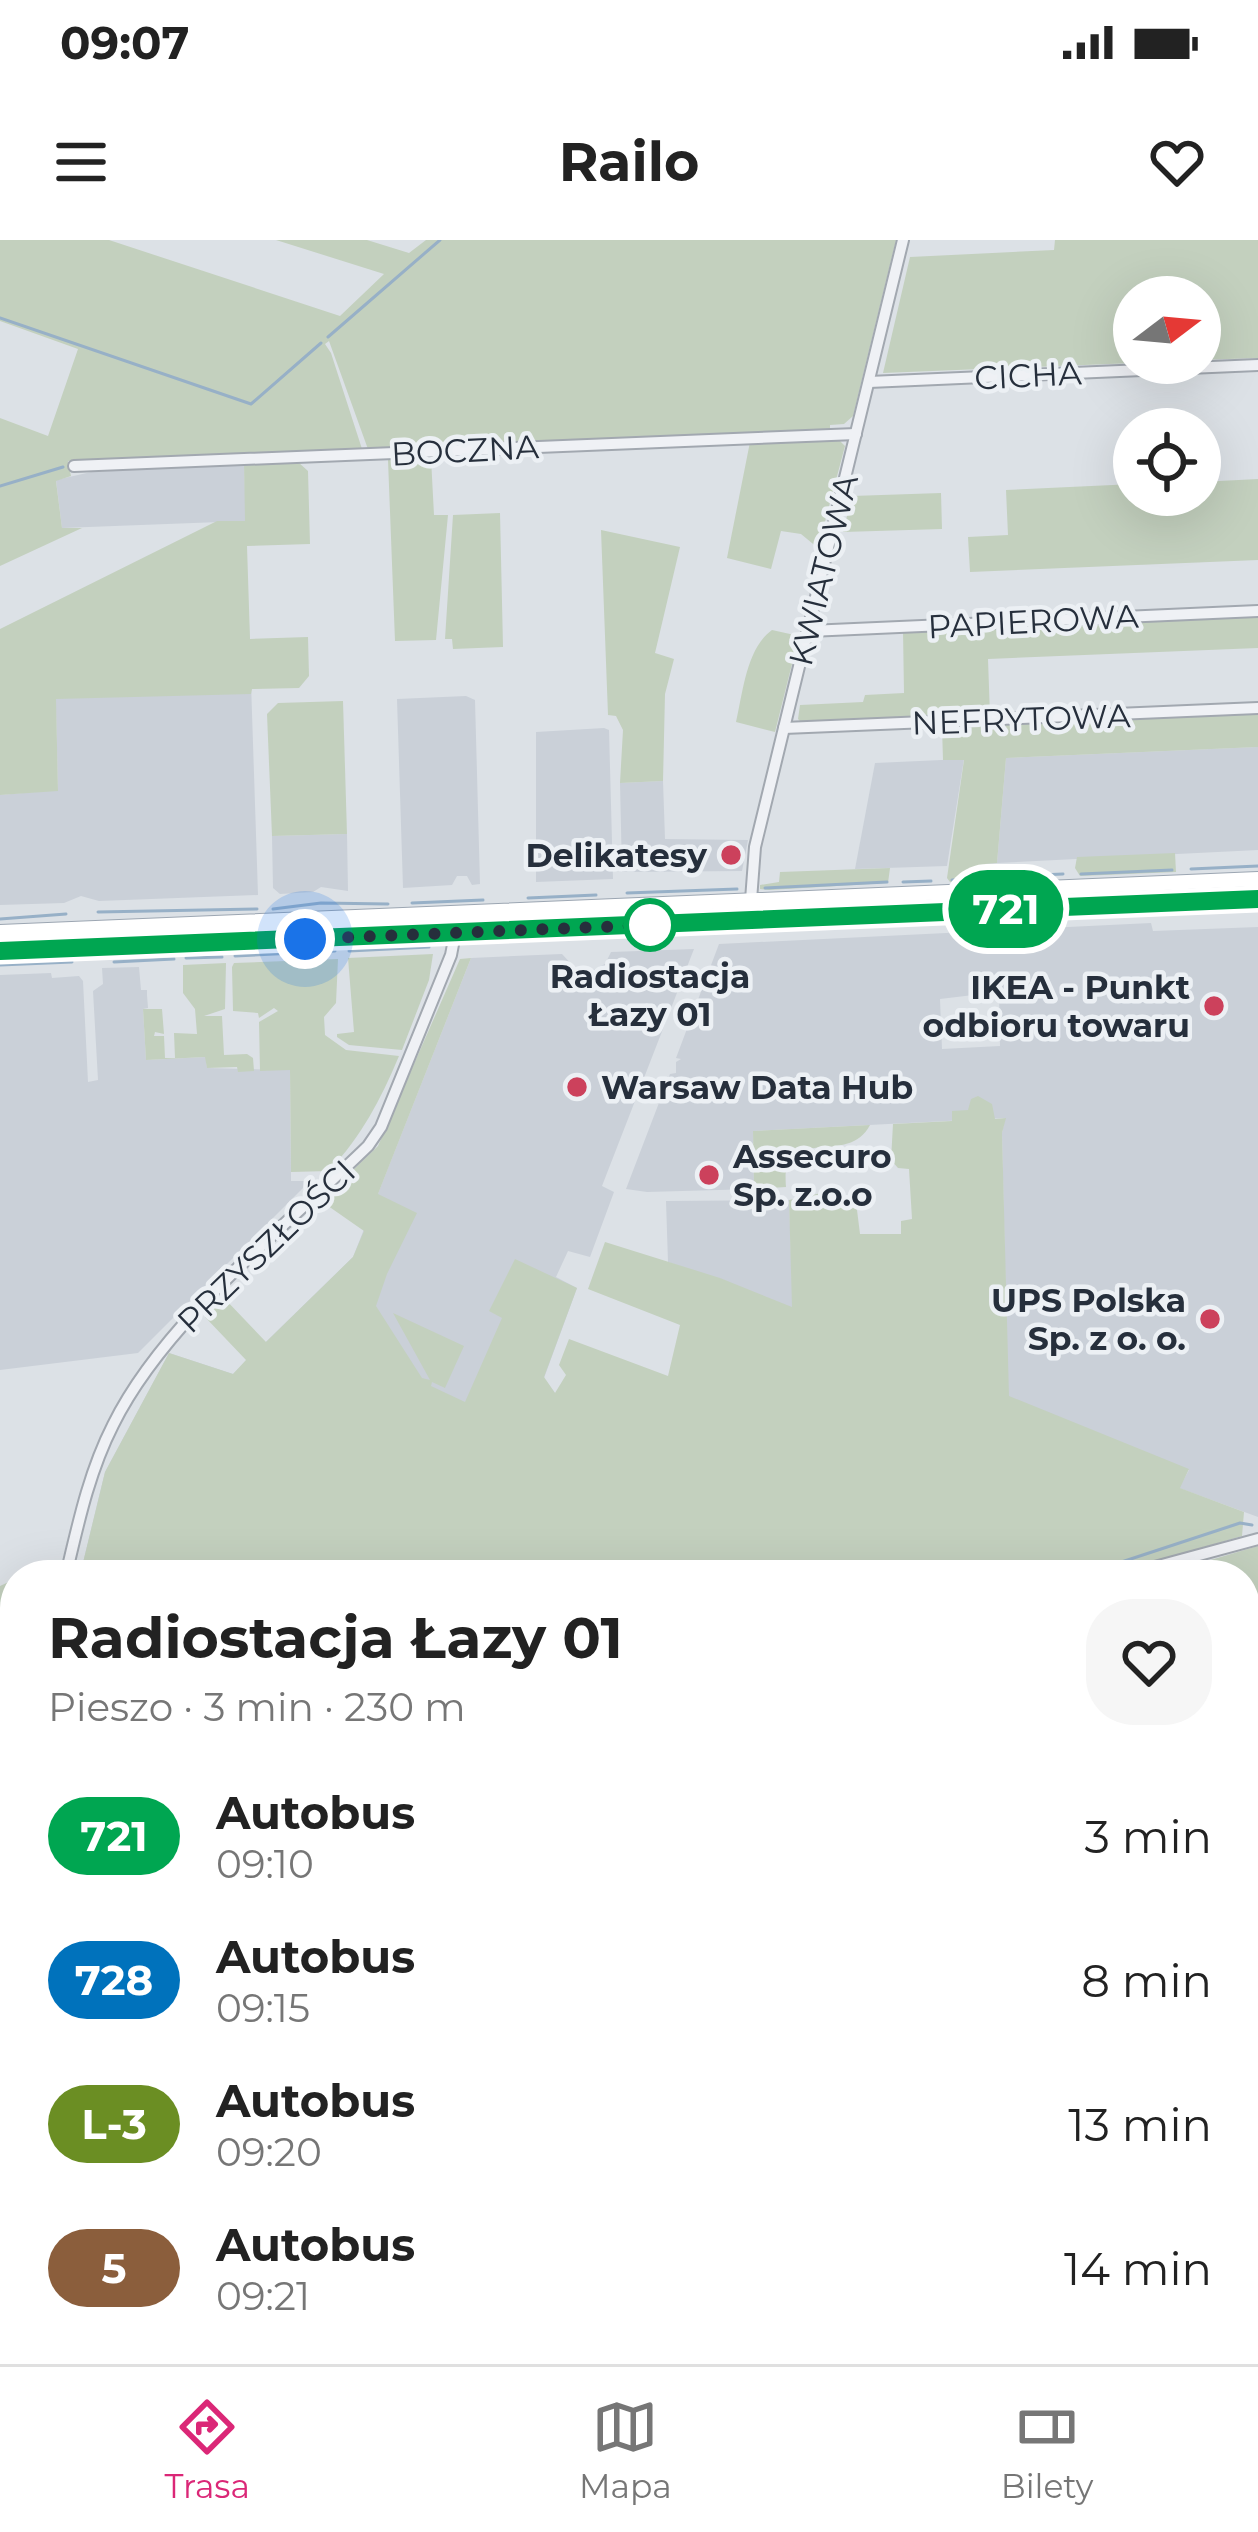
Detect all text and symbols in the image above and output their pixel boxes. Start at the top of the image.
text: 09:07 [60,15,189,70]
icon: menu [48,129,114,195]
text: Railo [559,129,699,195]
icon: heart [1144,129,1210,195]
north arrow [1113,276,1221,384]
map controls [1113,276,1221,516]
street label: CICHA [973,352,1083,398]
button: locate [1113,408,1221,516]
street label: BOCZNA [390,426,540,474]
street label: KWIATOWA [780,470,866,670]
street label: PAPIEROWA [926,595,1140,647]
street label: NEFRYTOWA [911,695,1131,743]
place label: Delikatesy [526,835,707,875]
marker: Delikatesy [718,842,744,868]
line badge: 721 [937,870,1075,948]
text: 721 [972,883,1040,935]
marker: Radiostacja Łazy 01 [625,900,675,950]
your location [275,909,335,969]
place label: Radiostacja Łazy 01 [550,956,750,1034]
place label: IKEA - Punkt odbioru towaru [923,967,1190,1045]
marker: IKEA - Punkt odbioru towaru [1201,993,1227,1019]
place label: Warsaw Data Hub [601,1067,913,1107]
marker: Warsaw Data Hub [564,1074,590,1100]
place label: Assecuro Sp. z.o.o [732,1136,892,1214]
street label: PRZYSZŁOŚCI [169,1151,363,1341]
marker: Assecuro Sp. z.o.o [696,1162,722,1188]
place label: UPS Polska Sp. z o. o. [991,1280,1186,1358]
marker: UPS Polska Sp. z o. o. [1197,1306,1223,1332]
button: heart [1086,1599,1212,1725]
text: Radiostacja Łazy 01 [48,1603,623,1672]
text: Pieszo · 3 min · 230 m [48,1683,466,1731]
text: Autobus [216,1785,415,1840]
text: 3 min [1085,1809,1212,1864]
text: 721 [80,1810,148,1862]
text: 09:10 [216,1840,314,1888]
text: Autobus [216,1929,415,1984]
text: 8 min [1081,1953,1212,2008]
text: 728 [75,1954,153,2006]
text: 09:15 [216,1984,310,2032]
text: Autobus [216,2073,415,2128]
text: 13 min [1068,2097,1212,2152]
text: L-3 [81,2098,147,2150]
text: 09:20 [216,2128,322,2176]
text: Autobus [216,2217,415,2272]
text: 14 min [1064,2241,1212,2296]
text: 5 [102,2242,127,2294]
text: 09:21 [216,2272,310,2320]
tab: Trasa [165,2394,250,2506]
tab: Mapa [579,2394,672,2506]
tab: Bilety [1001,2394,1093,2506]

